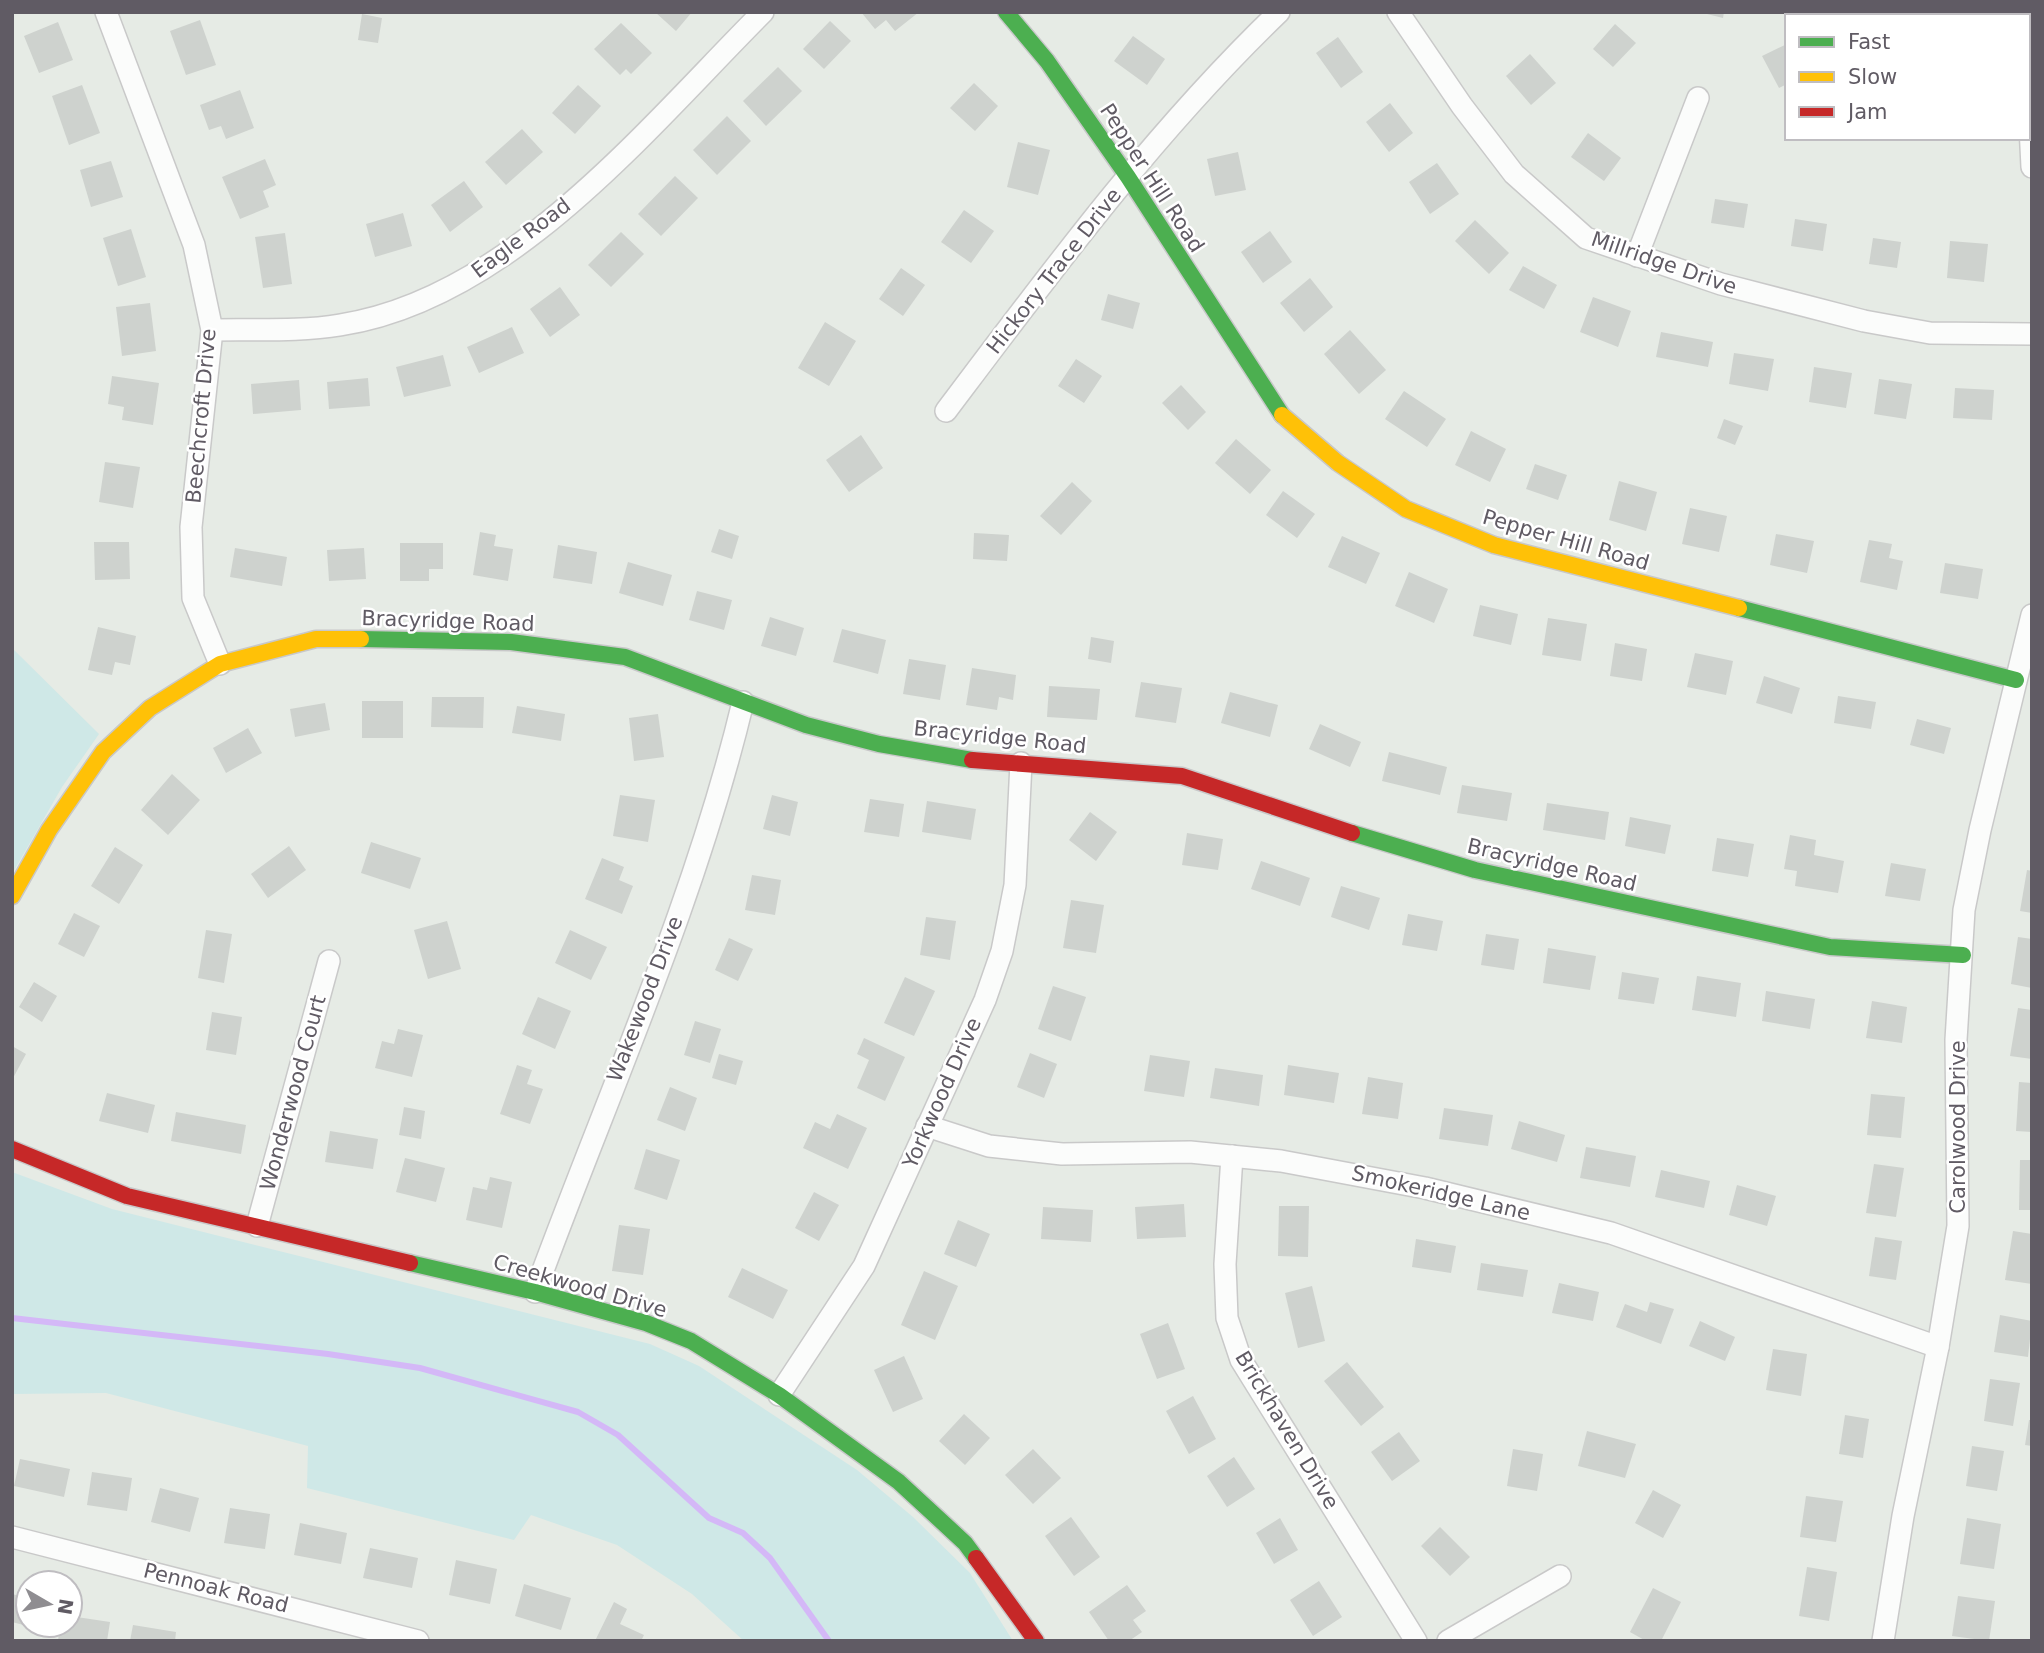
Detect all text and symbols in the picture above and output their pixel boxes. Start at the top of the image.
legend [1785,14,2030,140]
text: Fast [1848,30,1890,54]
text: Slow [1848,65,1897,89]
street label: Pepper Hill Road [1095,99,1209,257]
text: Jam [1846,100,1888,124]
street label: Hickory Trace Drive [982,183,1126,359]
street label: Eagle Road [467,193,575,283]
street label: Millridge Drive [1588,227,1740,299]
street label: Beechcroft Drive [181,327,221,505]
street label: Pepper Hill Road [1480,505,1652,575]
street label: Bracyridge Road [361,606,535,636]
street label: Bracyridge Road [913,716,1087,758]
street label: Bracyridge Road [1465,834,1639,896]
street label: Wakewood Drive [602,913,688,1085]
street label: Wonderwood Court [255,993,331,1193]
street label: Yorkwood Drive [898,1014,986,1173]
street label: Carolwood Drive [1946,1040,1970,1214]
street label: Smokeridge Lane [1349,1161,1533,1225]
street label: Creekwood Drive [490,1250,670,1322]
street label: Brickhaven Drive [1230,1347,1344,1513]
street label: Pennoak Road [141,1558,291,1618]
north arrow [14,1569,84,1639]
text: N [54,1597,78,1616]

